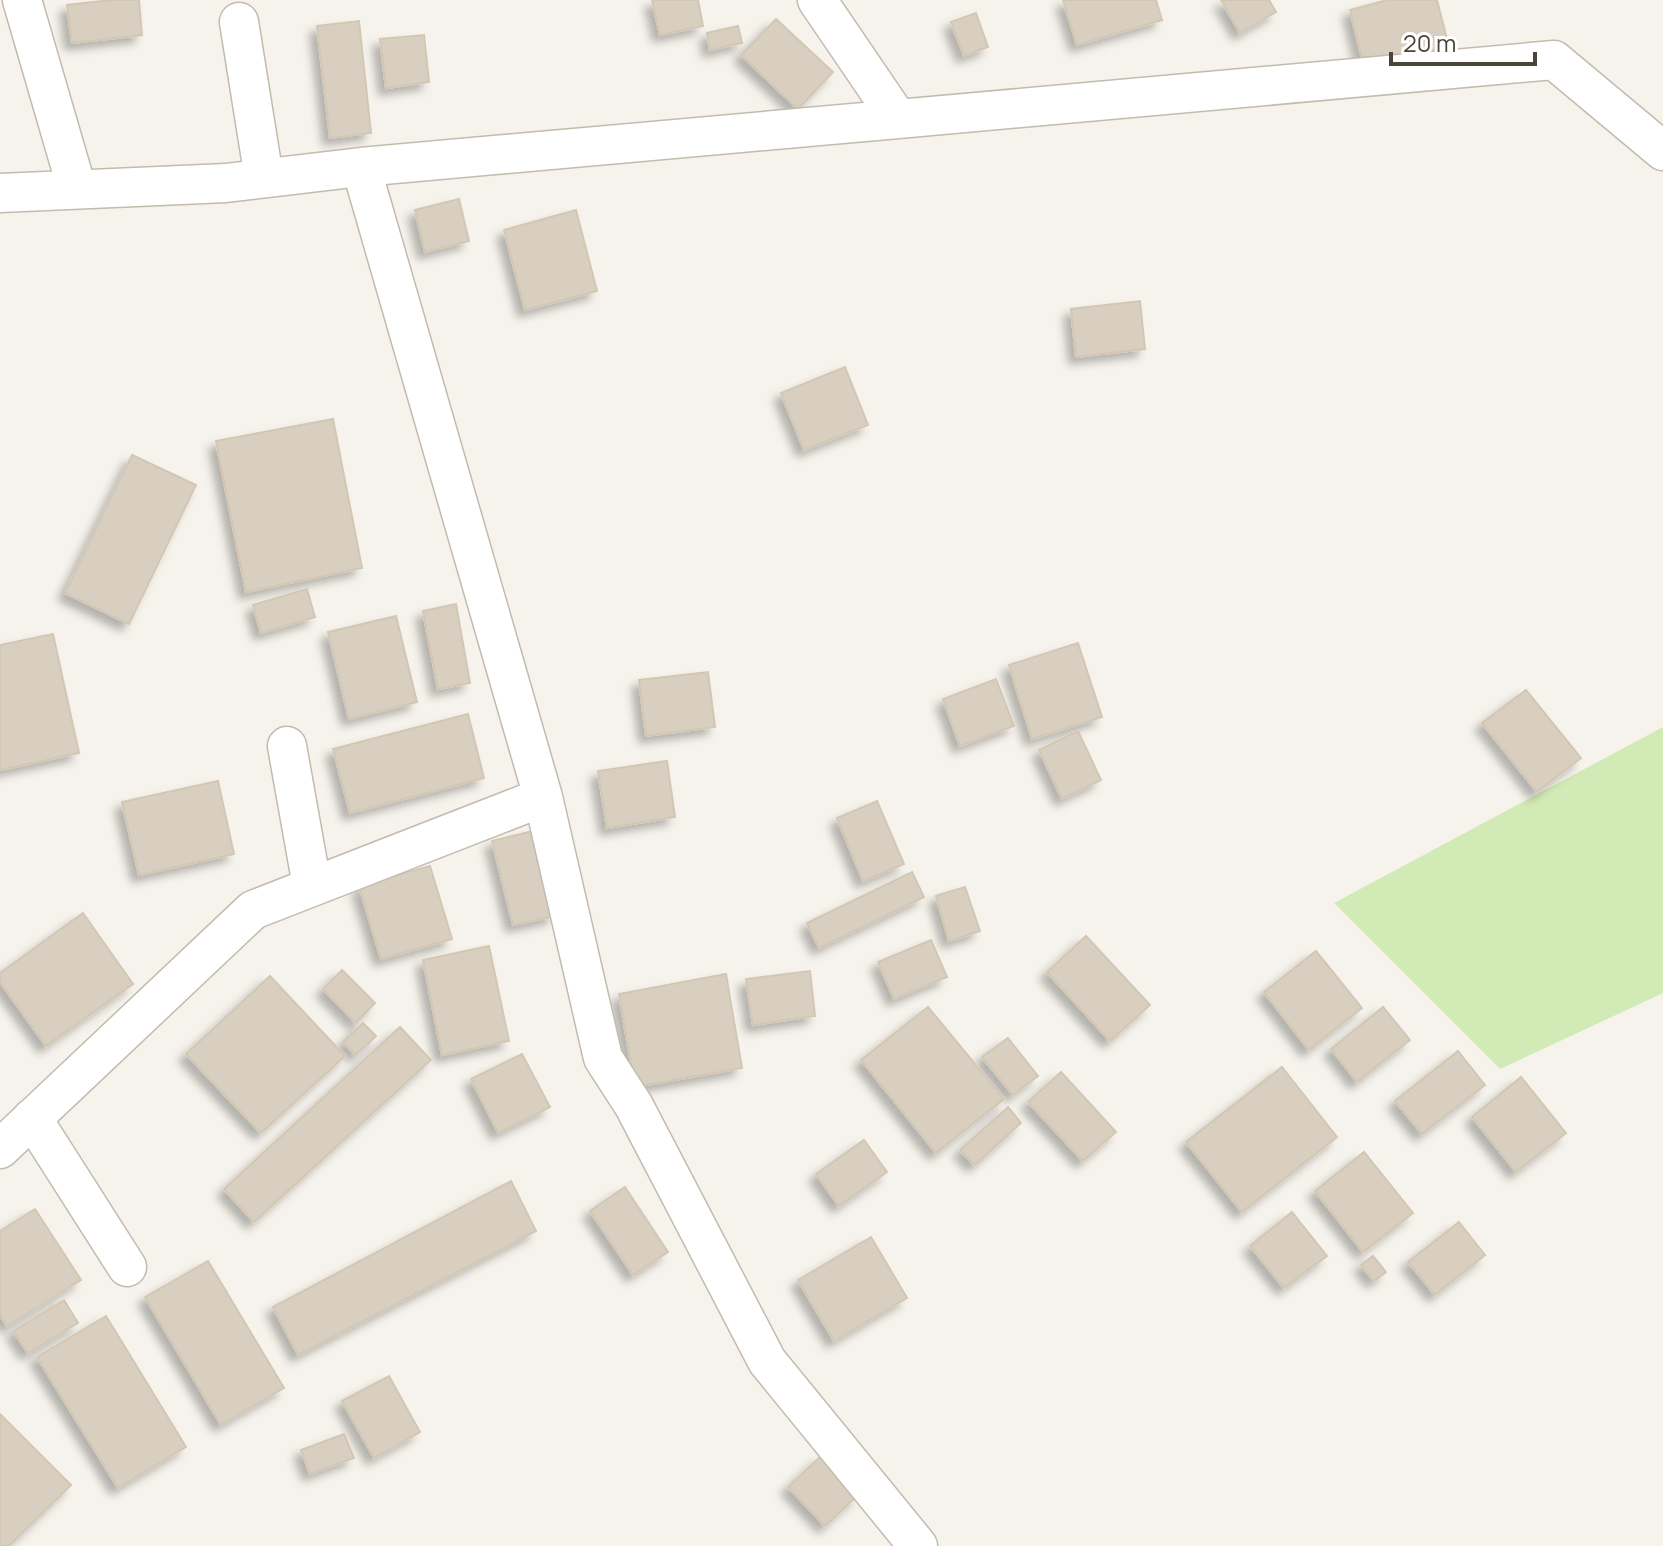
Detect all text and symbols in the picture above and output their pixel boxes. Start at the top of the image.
scale bar [1391,16,1535,66]
text: 20 m [1403,26,1456,59]

